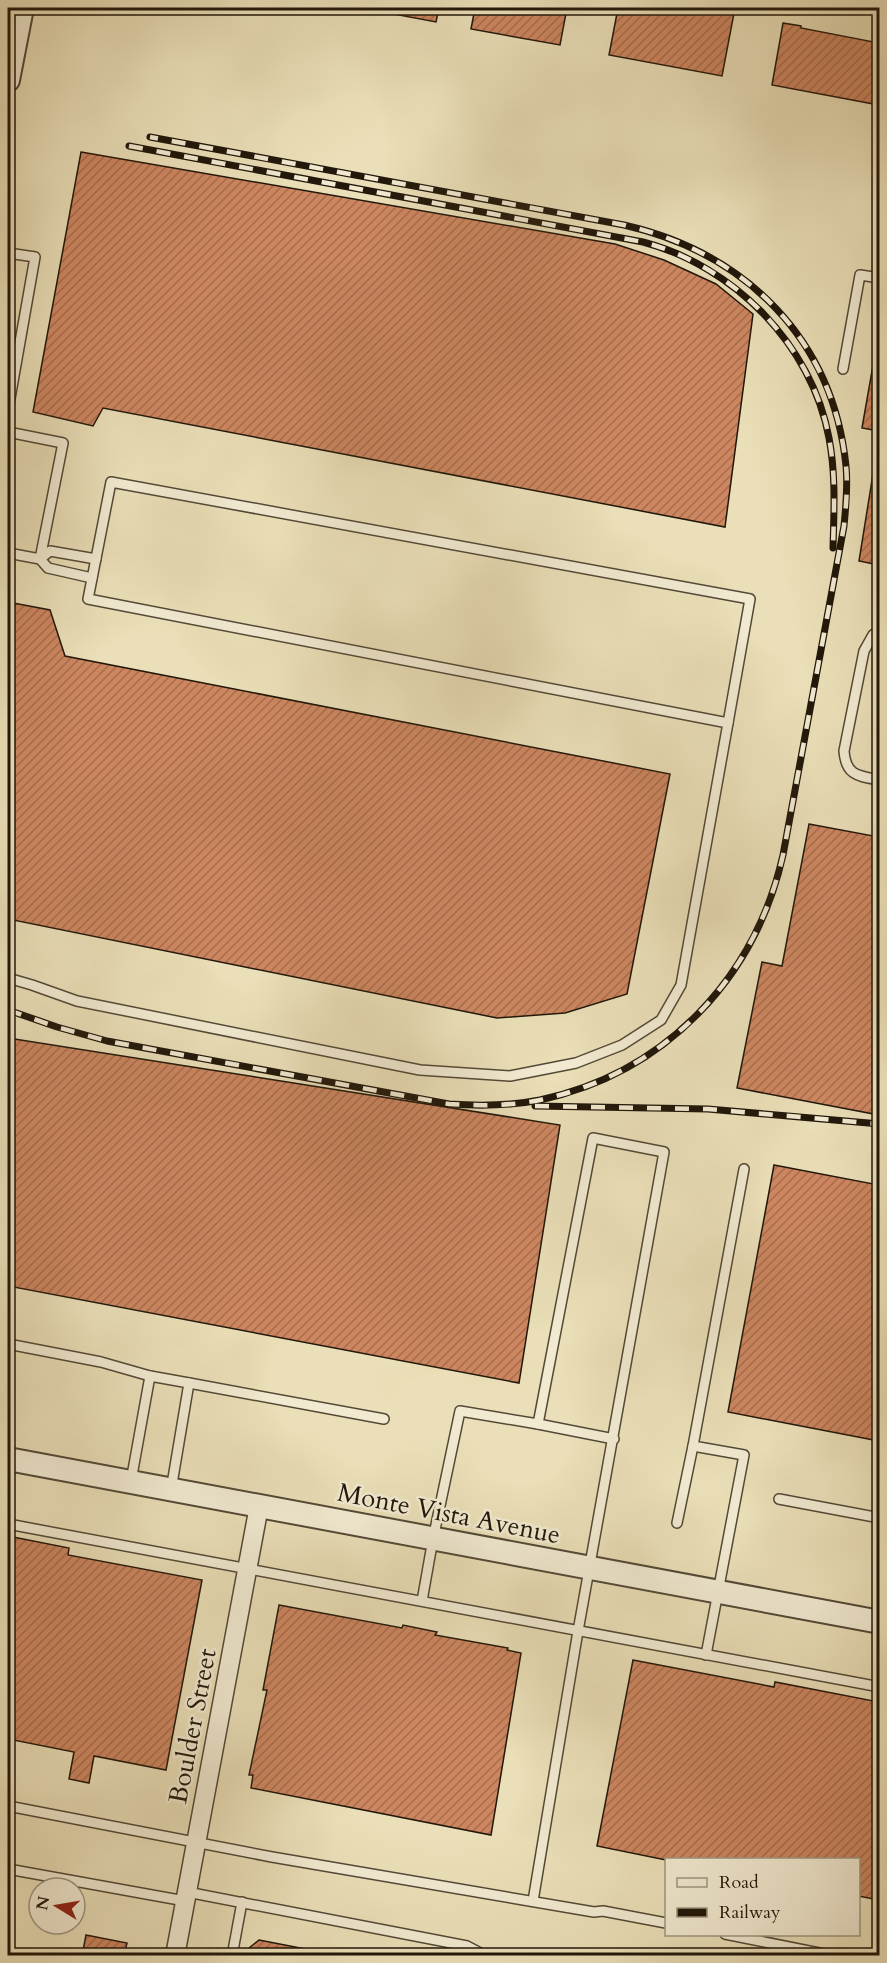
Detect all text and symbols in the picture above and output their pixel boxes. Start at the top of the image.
street label: Monte Vista Avenue [335,1475,563,1552]
street label: Boulder Street [160,1646,225,1807]
legend [665,1858,860,1936]
text: Road [719,1870,759,1895]
north arrow [27,1876,87,1936]
text: N [31,1894,55,1912]
text: Railway [719,1900,781,1925]

